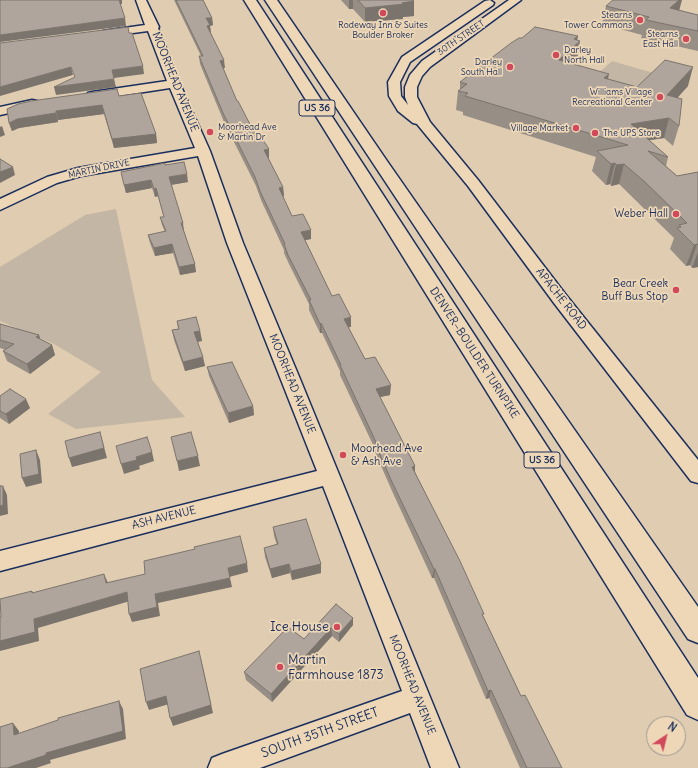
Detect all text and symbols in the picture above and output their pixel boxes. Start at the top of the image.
marker: Rodeway Inn & Suites Boulder Broker [378,8,388,18]
place label: Stearns Tower Commons [564,10,632,31]
marker: Stearns Tower Commons [635,15,645,25]
street label: 30TH STREET [435,18,487,58]
place label: Rodeway Inn & Suites Boulder Broker [338,20,428,41]
place label: Stearns East Hall [643,29,678,50]
street label: MOORHEAD AVENUE [149,30,201,134]
marker: Stearns East Hall [681,34,691,44]
place label: Darley North Hall [564,45,605,66]
marker: Darley North Hall [551,50,561,60]
place label: Darley South Hall [461,57,502,78]
marker: Darley South Hall [505,62,515,72]
place label: Williams Village Recreational Center [572,87,652,108]
marker: Williams Village Recreational Center [655,92,665,102]
road number: US 36 [299,100,335,116]
place label: Moorhead Ave & Martin Dr [218,122,277,143]
place label: Village Market [511,123,568,133]
marker: Village Market [571,123,581,133]
marker: Moorhead Ave & Martin Dr [205,127,215,137]
marker: The UPS Store [590,128,600,138]
place label: The UPS Store [603,128,660,138]
street label: MARTIN DRIVE [67,157,131,181]
place label: Weber Hall [614,207,668,221]
marker: Weber Hall [671,209,681,219]
street label: APACHE ROAD [533,265,589,333]
place label: Bear Creek Buff Bus Stop [601,277,668,303]
street label: DENVER–BOULDER TURNPIKE [427,285,521,421]
marker: Bear Creek Buff Bus Stop [671,285,681,295]
street label: MOORHEAD AVENUE [266,332,318,436]
place label: Moorhead Ave & Ash Ave [351,442,423,468]
marker: Moorhead Ave & Ash Ave [338,450,348,460]
road number: US 36 [524,452,560,468]
street label: ASH AVENUE [131,504,197,532]
place label: Ice House [270,619,329,635]
marker: Ice House [332,622,342,632]
street label: MOORHEAD AVENUE [386,633,438,737]
place label: Martin Farmhouse 1873 [288,652,384,683]
marker: Martin Farmhouse 1873 [275,662,285,672]
street label: SOUTH 35TH STREET [259,705,381,761]
north arrow [646,716,686,756]
text: N [665,719,679,735]

